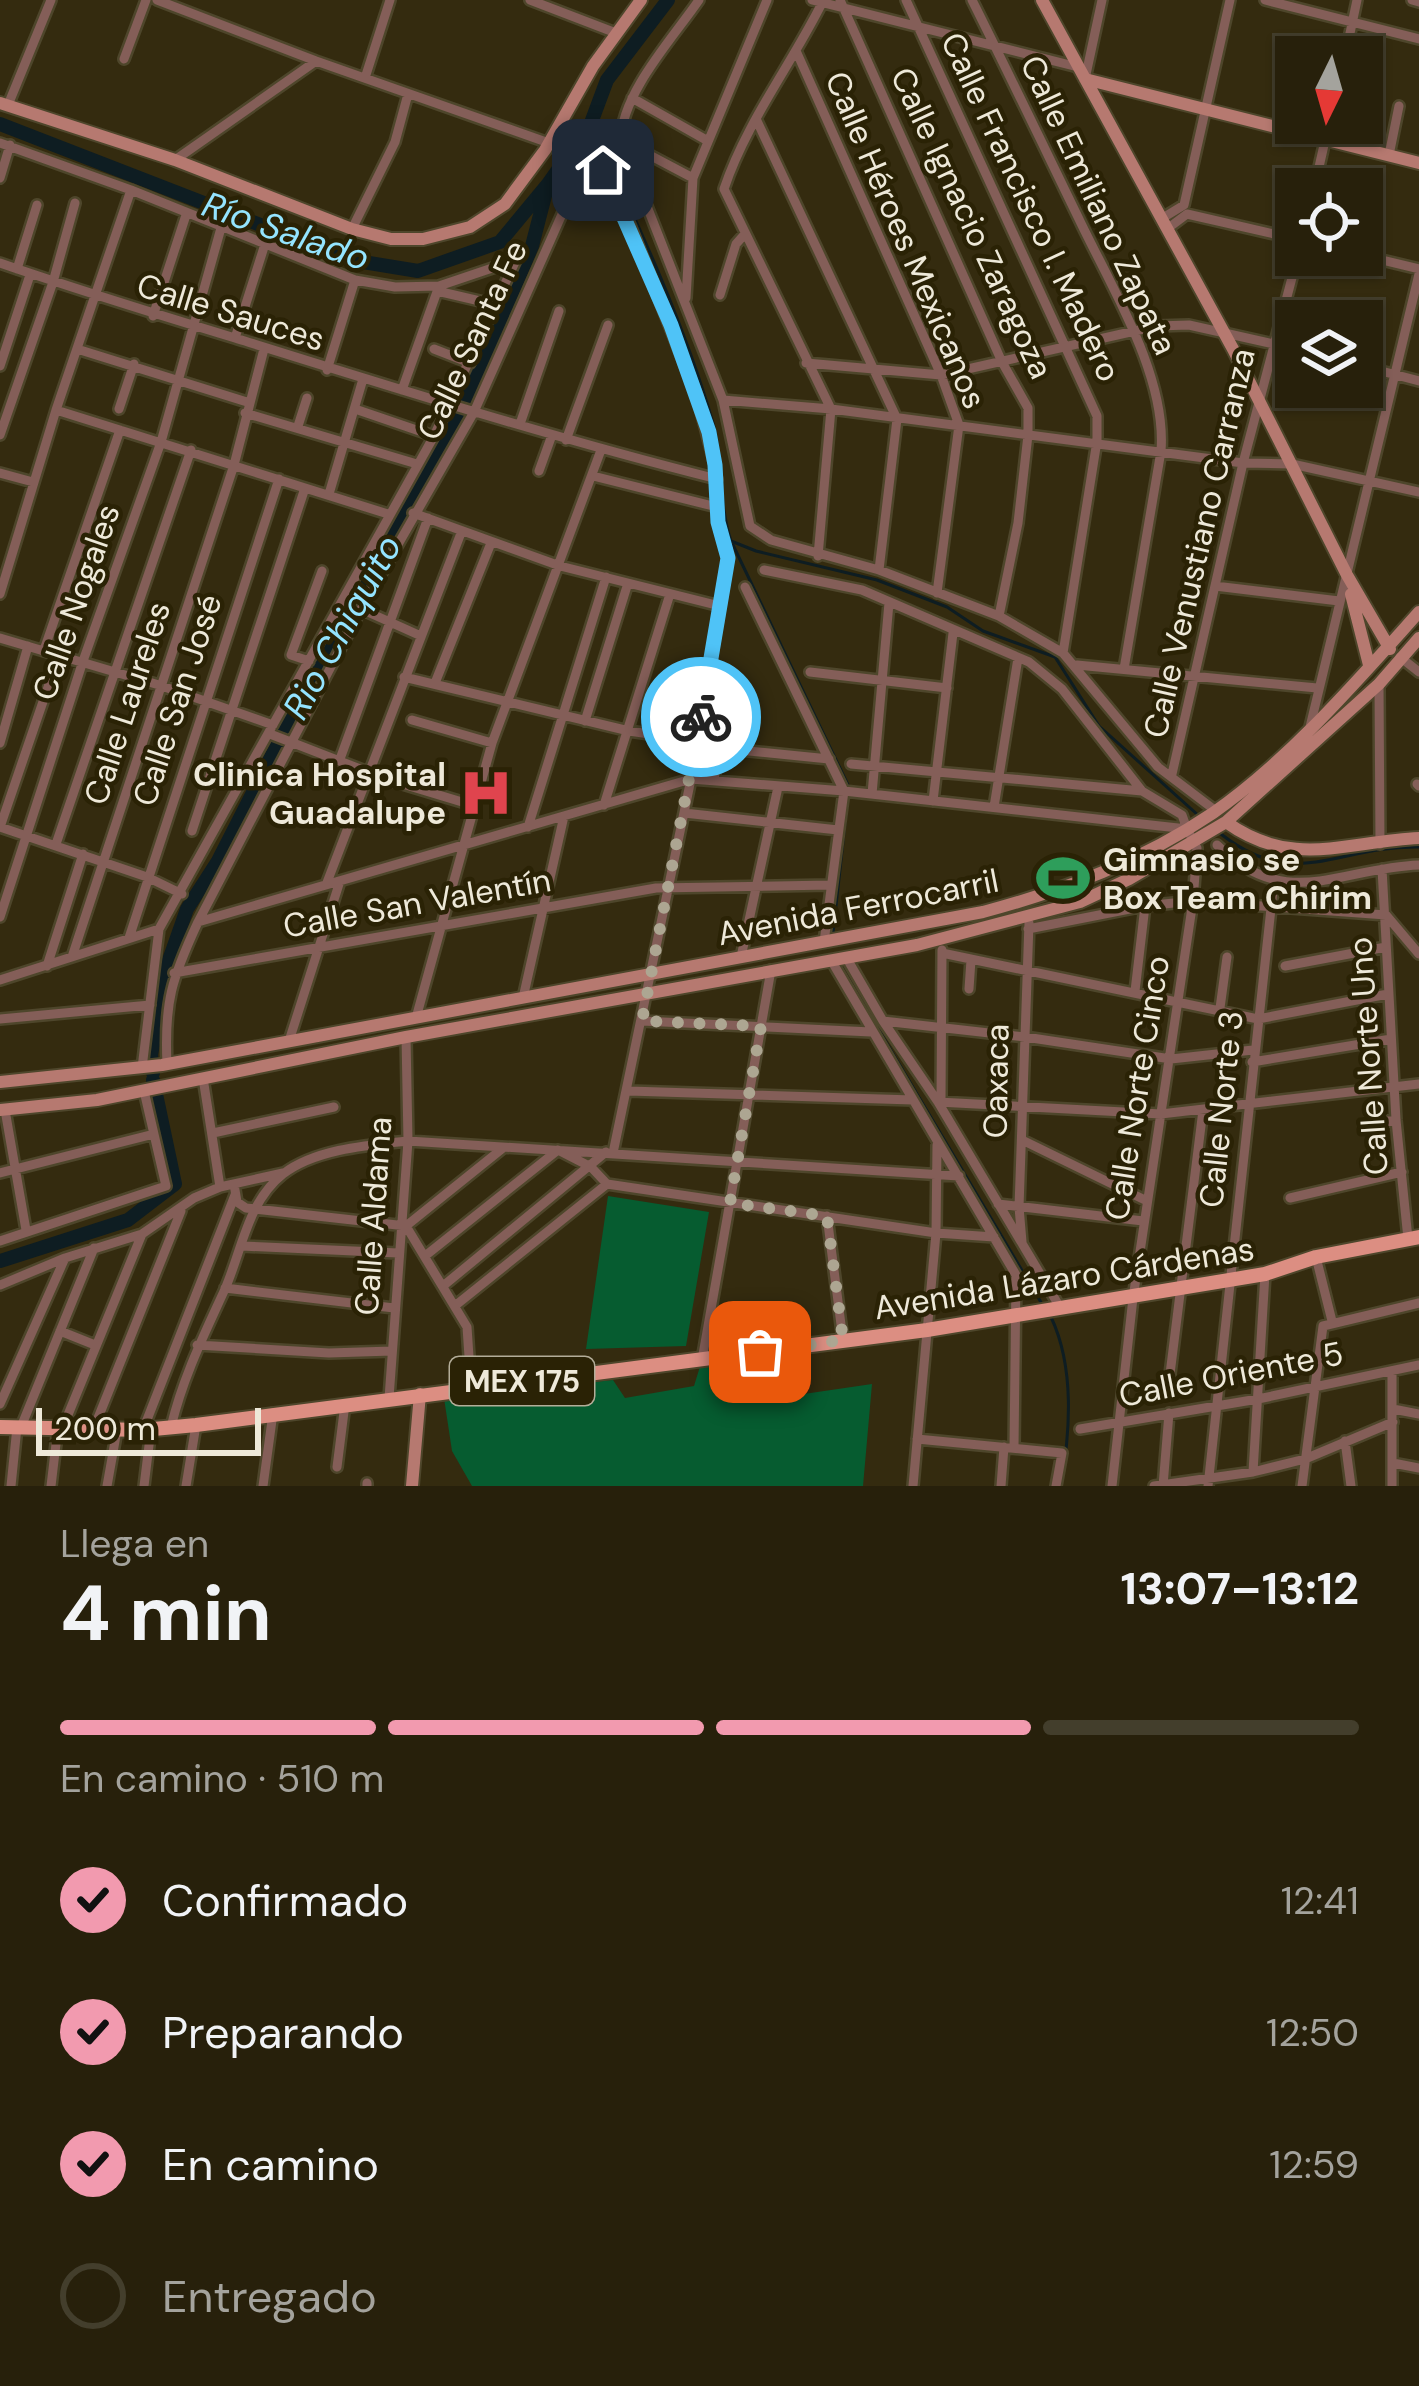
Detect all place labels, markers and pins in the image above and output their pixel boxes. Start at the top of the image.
pin [552,119,654,221]
place label: Clinica Hospital Guadalupe [193,753,446,834]
hospital icon: Clinica Hospital Guadalupe [457,764,515,822]
place label: Gimnasio se Box Team Chirim [1103,838,1372,919]
sports icon: Gimnasio se Box Team Chirim [1034,849,1092,907]
pin [709,1301,811,1403]

